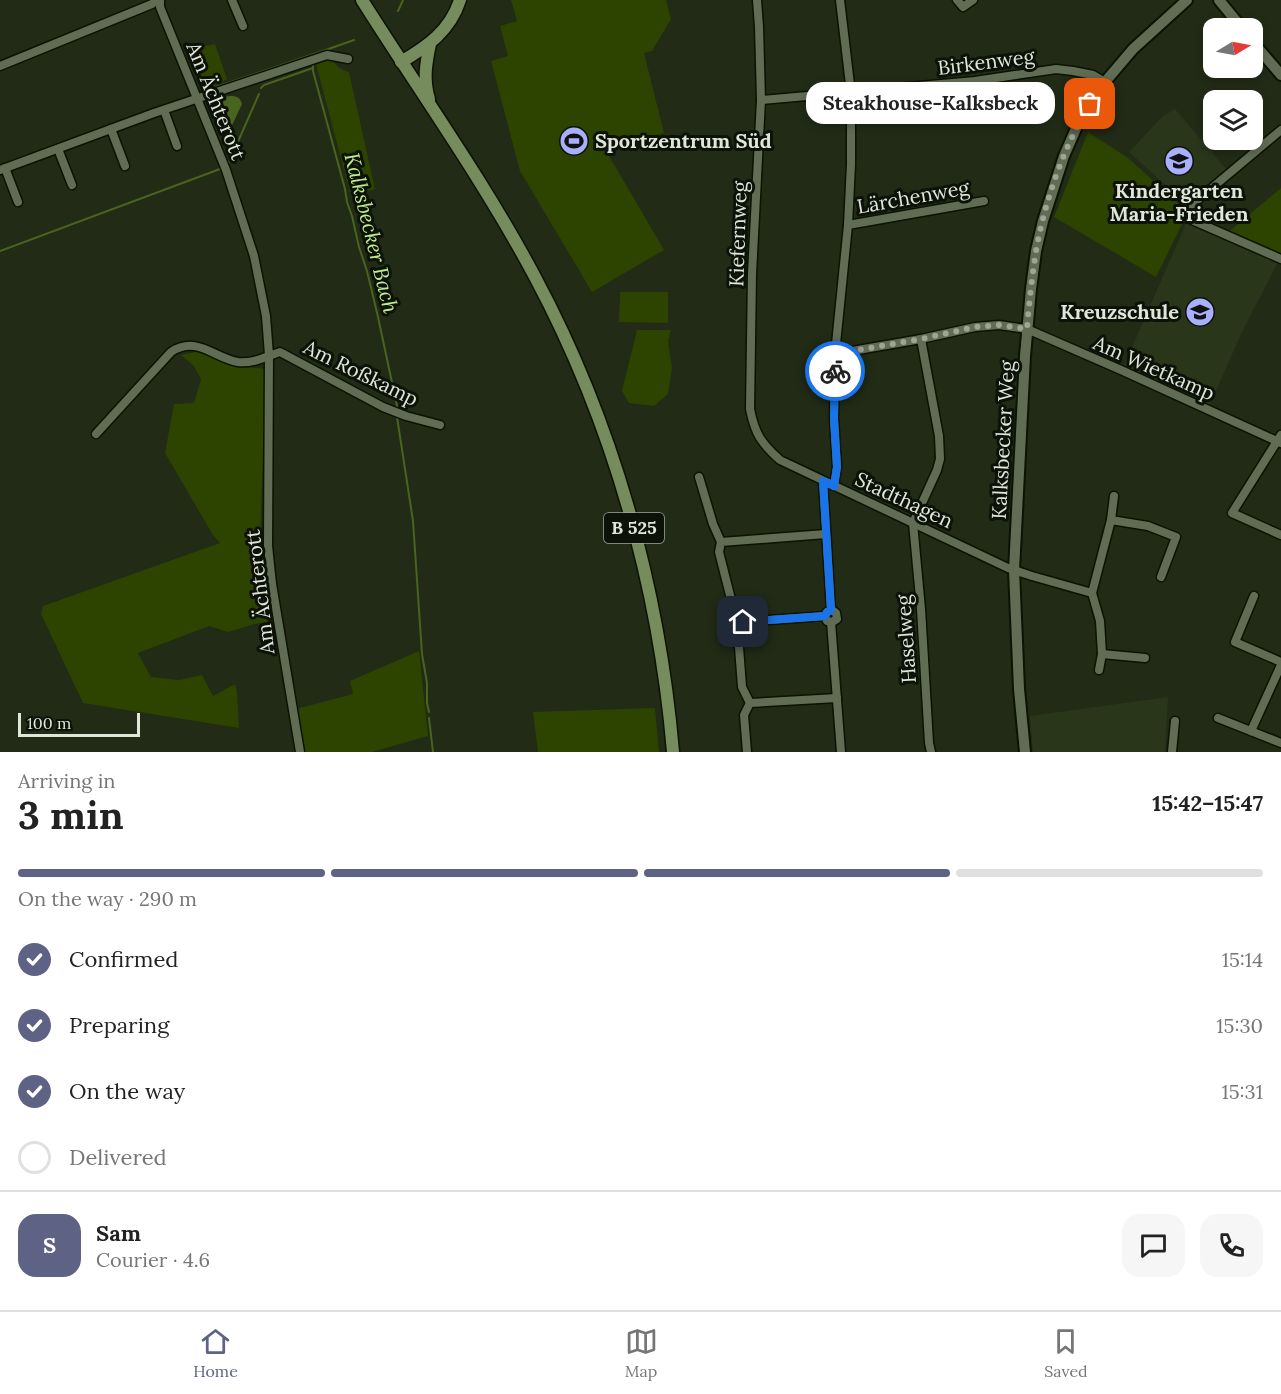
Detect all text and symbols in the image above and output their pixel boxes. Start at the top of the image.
north arrow [1203,18,1263,78]
map controls [1203,18,1263,150]
street label: Am Ächterott [181,37,252,164]
street label: Birkenweg [936,43,1037,80]
pin [1064,78,1115,129]
callout: Steakhouse-Kalksbeck [805,83,1054,125]
icon: bag [1073,87,1106,120]
text: Steakhouse-Kalksbeck [823,90,1038,115]
button: layers [1203,90,1263,150]
sports icon: Sportzentrum Süd [558,125,590,157]
place label: Sportzentrum Süd [595,128,772,153]
school or university icon: Kindergarten Maria-Frieden [1163,145,1195,177]
water label: Kalksbecker Bach [339,150,404,316]
street label: Lärchenweg [855,174,972,219]
place label: Kindergarten Maria-Frieden [1110,178,1249,226]
street label: Kiefernweg [723,180,752,287]
school or university icon: Kreuzschule [1184,296,1216,328]
place label: Kreuzschule [1060,299,1179,324]
street label: Am Wietkamp [1089,329,1219,405]
street label: Am Roßkamp [299,334,423,411]
courier [805,341,865,401]
icon: bike [819,355,852,388]
street label: Kalksbecker Weg [986,359,1019,520]
street label: Stadthagen [851,466,957,533]
road number: B 525 [604,513,664,543]
street label: Am Ächterott [239,528,280,657]
street label: Haselweg [890,593,921,684]
pin [717,596,768,647]
icon: home [726,605,759,638]
scale bar [18,710,140,738]
text: 100 m [27,713,71,733]
text: Arriving in [18,768,115,793]
text: 15:42–15:47 [1152,789,1263,817]
text: 3 min [18,790,124,840]
text: On the way · 290 m [18,886,197,911]
icon: check [18,943,51,976]
text: Confirmed [69,945,178,973]
text: 15:14 [1222,947,1263,972]
icon: check [18,1009,51,1042]
text: Preparing [69,1011,169,1039]
text: 15:30 [1216,1013,1263,1038]
icon: check [18,1075,51,1108]
text: On the way [69,1077,185,1105]
text: 15:31 [1221,1079,1263,1104]
text: Delivered [69,1143,167,1171]
button: chat [1122,1214,1185,1277]
button: phone [1200,1214,1263,1277]
text: Sam [96,1219,141,1247]
text: S [43,1231,56,1259]
text: Courier · 4.6 [96,1247,210,1272]
tab: Home [193,1325,238,1381]
tab: Map [625,1325,658,1381]
tab: Saved [1044,1325,1088,1381]

